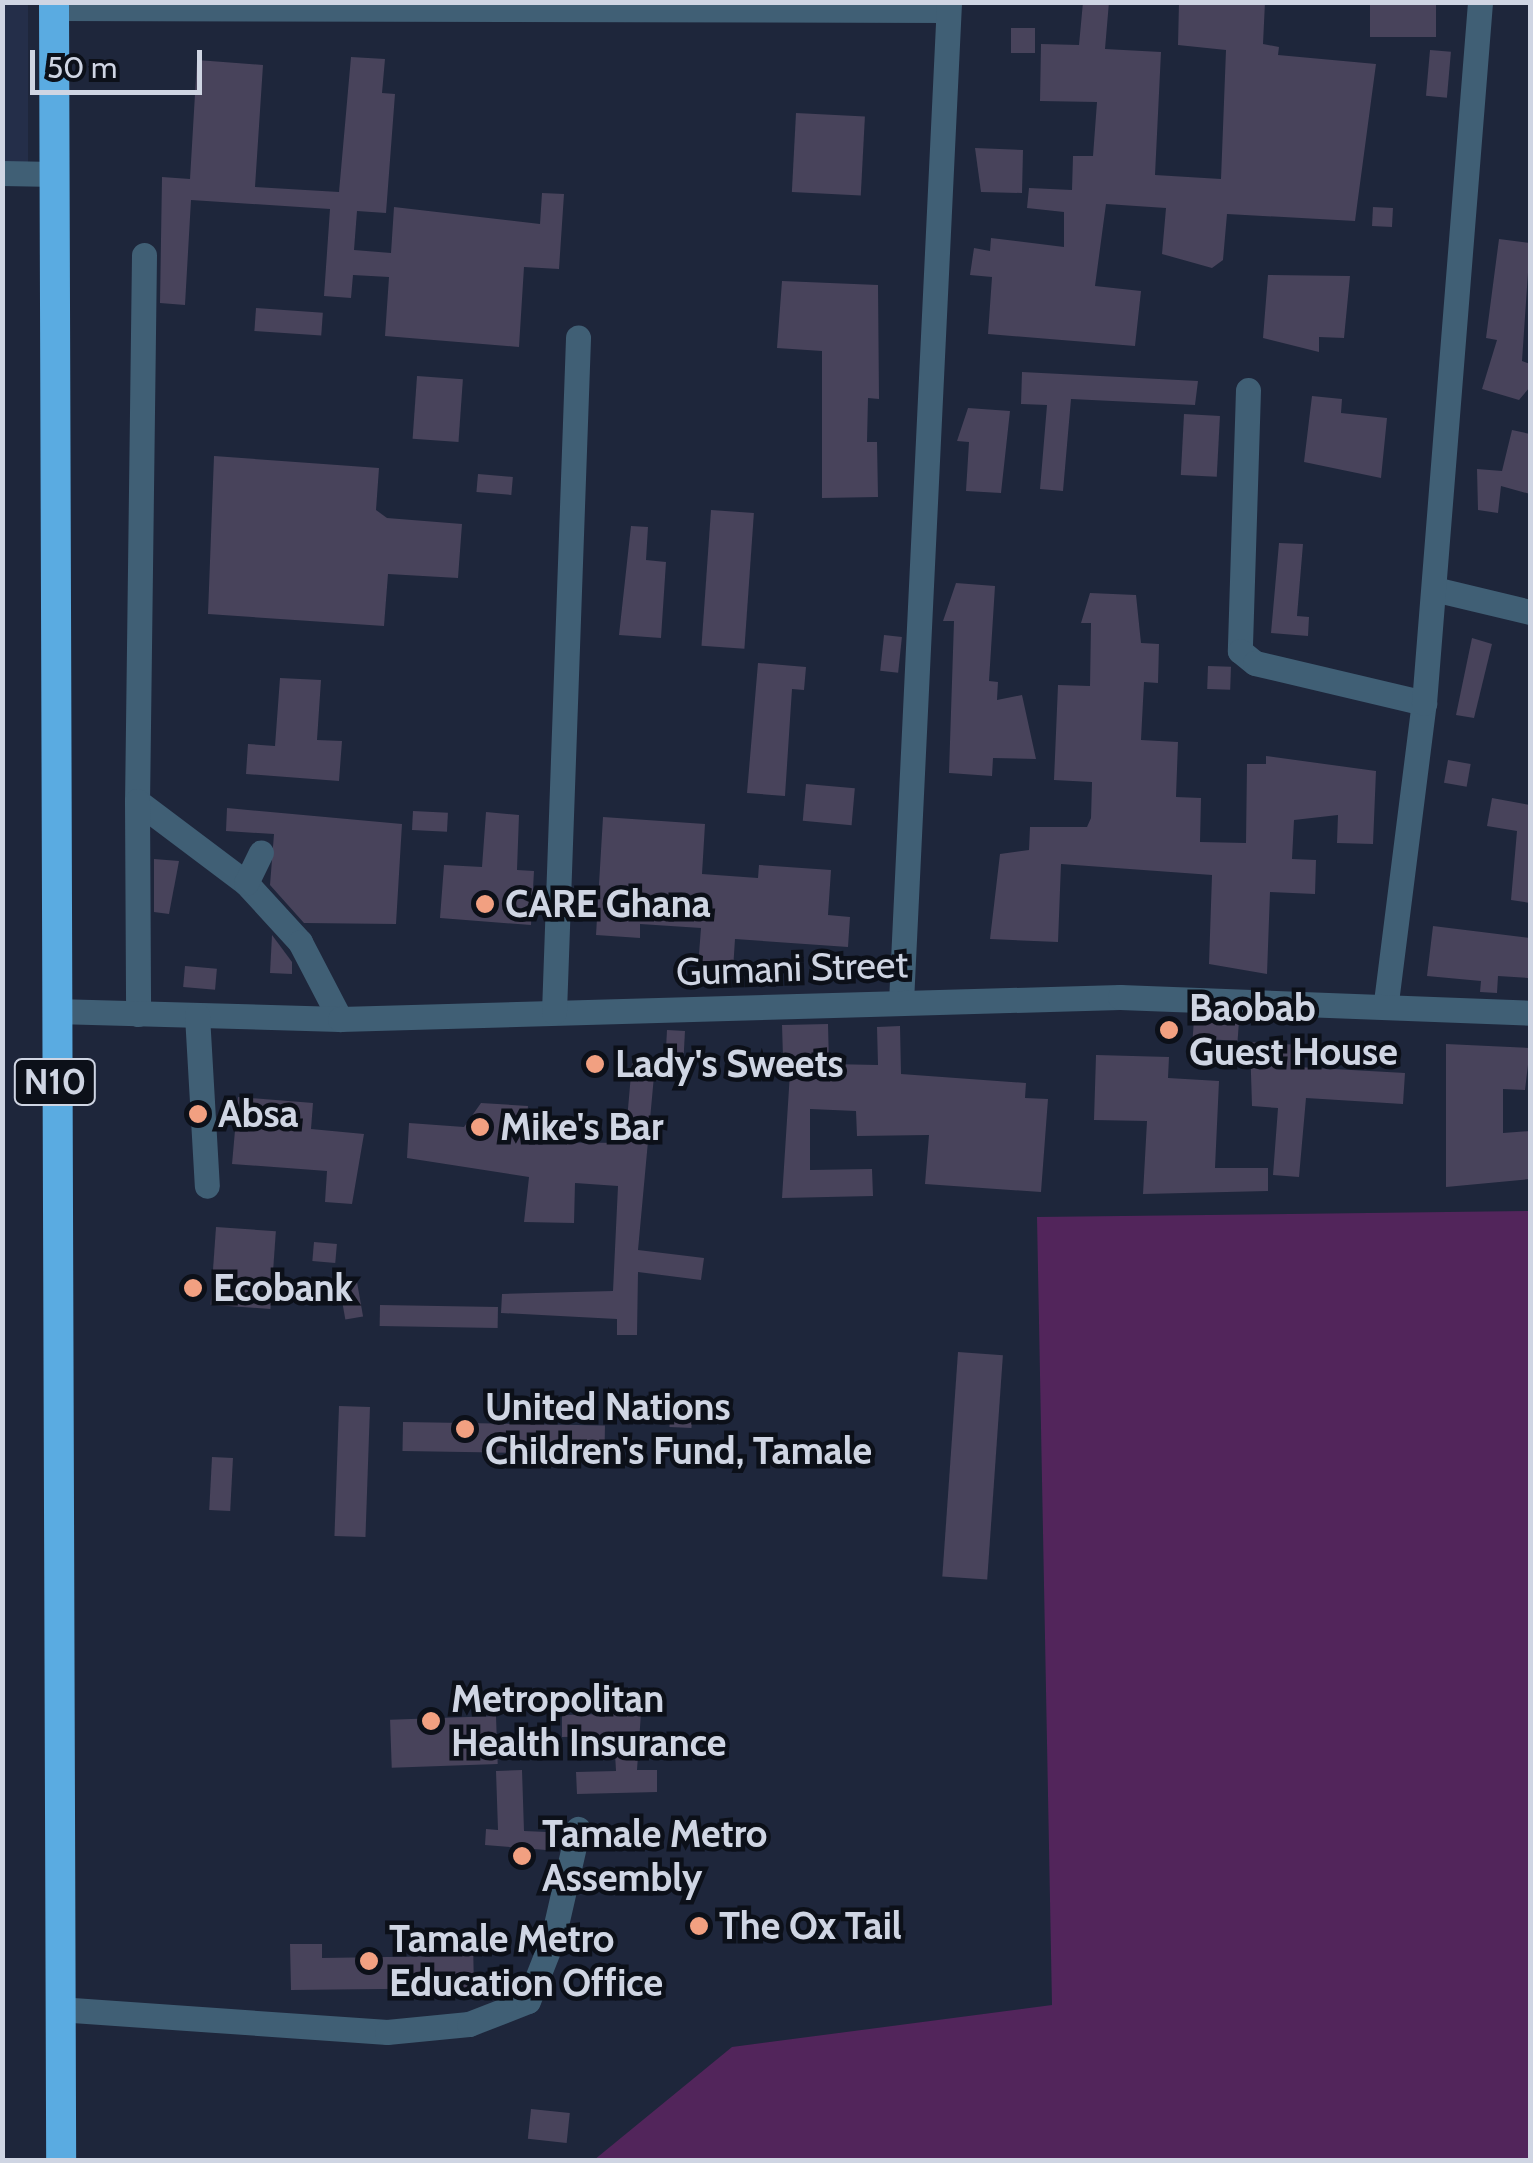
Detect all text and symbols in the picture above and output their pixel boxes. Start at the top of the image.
scale bar [35,30,208,92]
text: 50 m [47,49,117,86]
place label: CARE Ghana [505,881,711,927]
marker: CARE Ghana [474,893,496,915]
street label: Gumani Street [675,941,909,995]
place label: Baobab Guest House [1189,985,1398,1074]
marker: Baobab Guest House [1158,1019,1180,1041]
place label: Lady's Sweets [615,1041,844,1087]
road number: N10 [12,1052,98,1112]
marker: Lady's Sweets [584,1053,606,1075]
place label: Absa [218,1091,298,1137]
marker: Absa [187,1103,209,1125]
place label: Mike's Bar [500,1104,663,1150]
marker: Mike's Bar [469,1116,491,1138]
place label: Ecobank [213,1265,353,1311]
marker: Ecobank [182,1277,204,1299]
place label: United Nations Children's Fund, Tamale [485,1384,872,1474]
marker: United Nations Children's Fund, Tamale [454,1418,476,1440]
place label: Metropolitan Health Insurance [451,1676,726,1766]
marker: Metropolitan Health Insurance [420,1710,442,1732]
place label: Tamale Metro Assembly [542,1811,767,1900]
marker: Tamale Metro Assembly [511,1845,533,1867]
place label: The Ox Tail [719,1903,902,1949]
marker: The Ox Tail [688,1915,710,1937]
place label: Tamale Metro Education Office [389,1916,663,2006]
marker: Tamale Metro Education Office [358,1950,380,1972]

